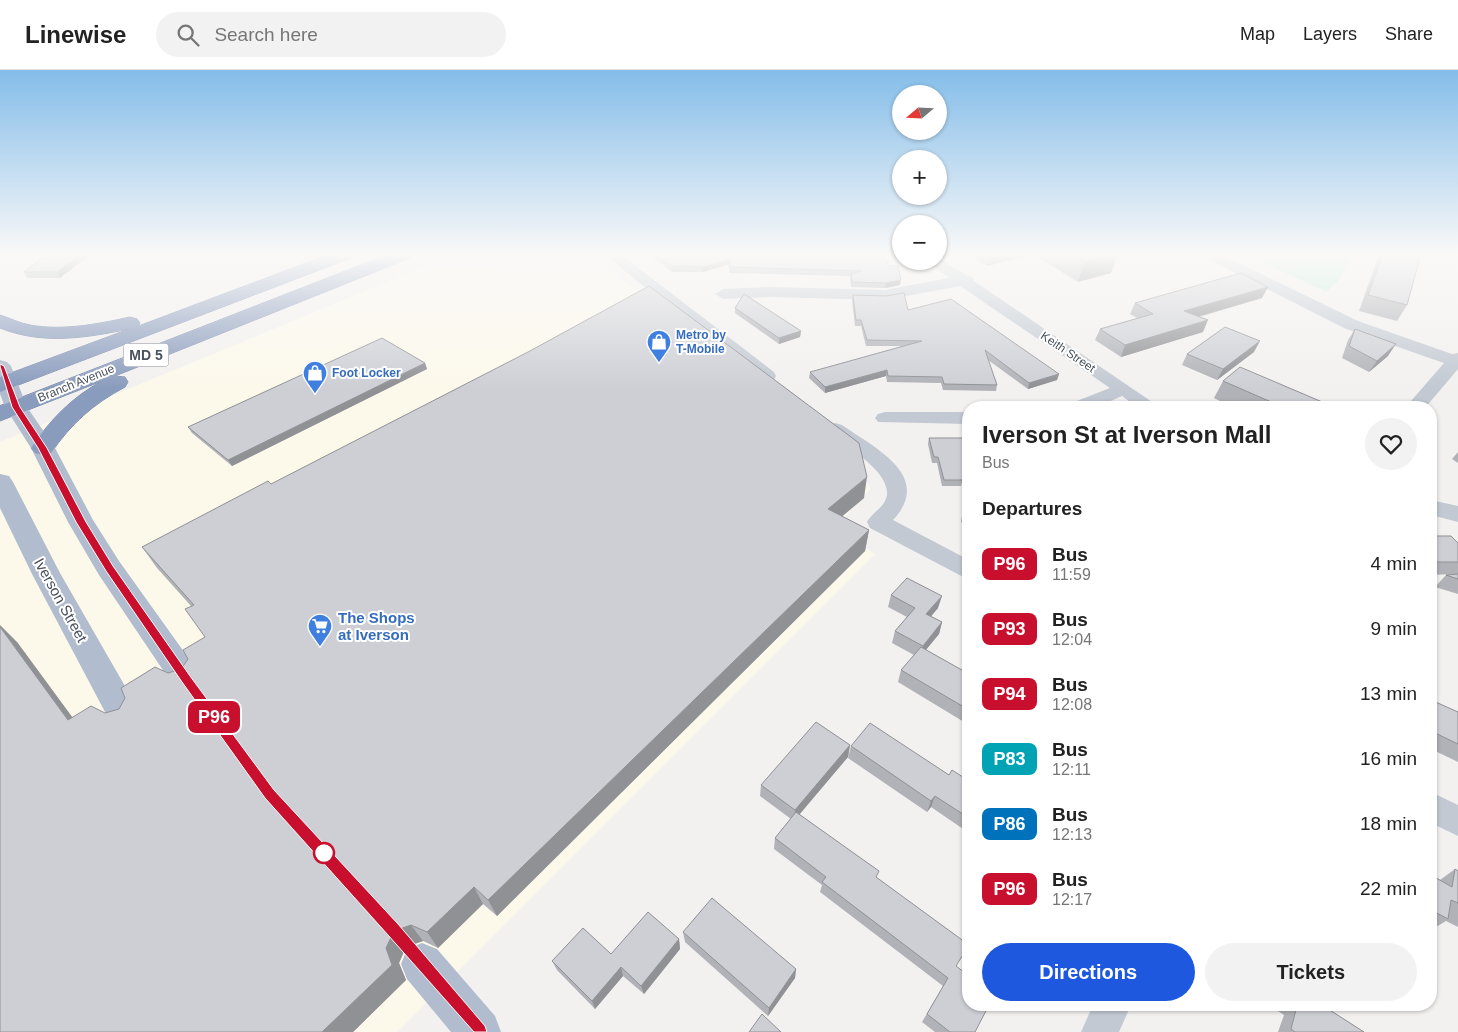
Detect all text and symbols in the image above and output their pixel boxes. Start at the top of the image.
search box [156,12,506,57]
text: Linewise [25,21,126,48]
icon: search [174,21,202,49]
text: Search here [214,24,318,45]
text: Map [1240,24,1275,44]
text: Layers [1303,24,1357,44]
text: Share [1385,24,1433,44]
north arrow [892,85,948,140]
map controls [892,85,947,270]
button: + [892,150,947,205]
button: − [892,215,947,270]
place label: Metro by T-Mobile [676,328,726,356]
shop icon: Metro by T-Mobile [646,329,672,363]
street label: Keith Street [1038,329,1098,376]
road number: MD 5 [124,344,168,366]
shop icon: Foot Locker [302,360,328,394]
street label: Branch Avenue [36,361,117,405]
place label: Foot Locker [332,366,401,380]
button: heart [1365,418,1417,470]
text: Iverson St at Iverson Mall [982,421,1271,448]
text: Bus [982,454,1010,471]
text: Departures [982,498,1082,519]
text: Bus [1052,544,1088,565]
text: 4 min [1371,553,1417,574]
text: P96 [993,554,1026,574]
street label: Iverson Street [31,555,91,646]
text: 11:59 [1052,566,1091,583]
place label: The Shops at Iverson [338,609,415,643]
text: Bus [1052,609,1088,630]
supermarket icon: The Shops at Iverson [307,613,333,647]
text: 9 min [1371,618,1417,639]
text: P93 [993,619,1026,639]
text: 12:04 [1052,631,1092,648]
text: Bus [1052,674,1088,695]
text: 13 min [1360,683,1417,704]
text: P94 [993,684,1026,704]
text: 12:08 [1052,696,1092,713]
line badge: P96 [185,701,243,733]
text: P96 [198,707,230,727]
text: Bus [1052,739,1088,760]
text: 16 min [1360,748,1417,769]
text: P83 [993,749,1026,769]
text: 12:11 [1052,761,1091,778]
text: Bus [1052,804,1088,825]
text: 18 min [1360,813,1417,834]
text: P86 [993,814,1026,834]
text: 12:13 [1052,826,1092,843]
unlabelled marker [313,842,335,864]
text: Bus [1052,869,1088,890]
text: 22 min [1360,878,1417,899]
text: P96 [993,879,1026,899]
text: 12:17 [1052,891,1092,908]
button: Directions [982,943,1195,1001]
button: Tickets [1205,943,1417,1001]

